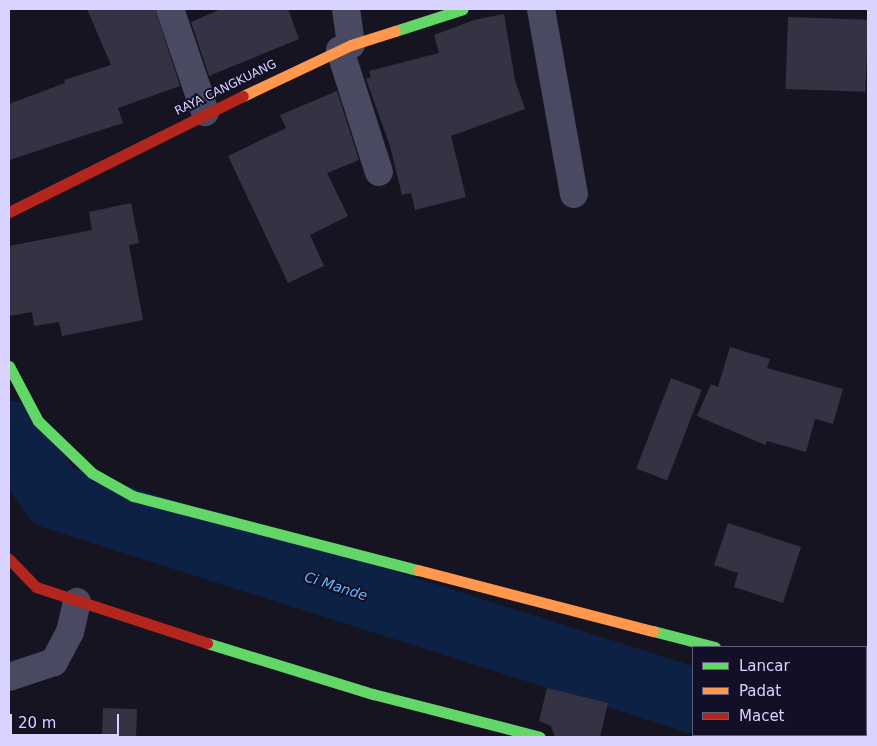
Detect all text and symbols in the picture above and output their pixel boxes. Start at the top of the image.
street label: RAYA CANGKUANG [173,57,279,119]
water label: Ci Mande [302,568,370,604]
legend [692,646,867,736]
text: Lancar [739,657,790,675]
text: Padat [739,682,781,700]
scale bar [12,704,121,736]
text: Macet [739,707,785,725]
text: 20 m [18,714,56,732]

